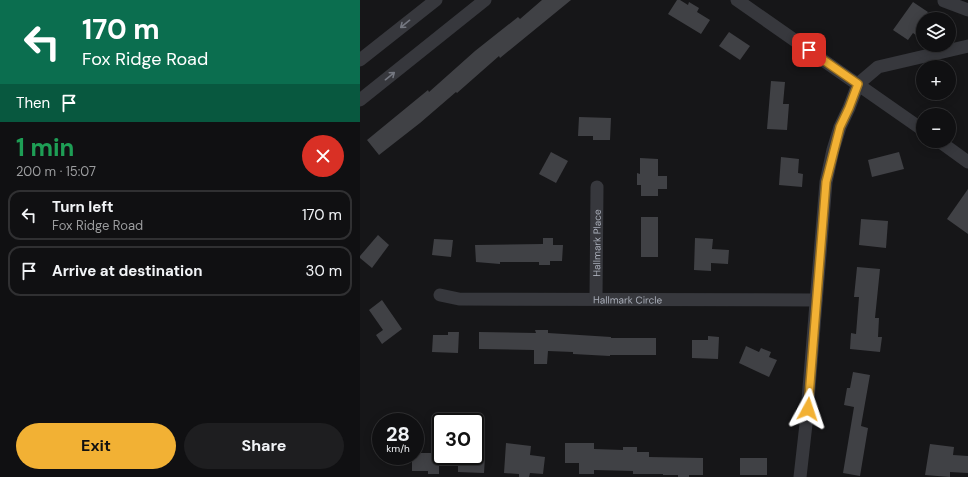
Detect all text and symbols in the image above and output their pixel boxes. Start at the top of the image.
text: 170 m [82,11,160,48]
map controls [916,12,956,148]
button: layers [916,12,956,52]
icon: left [16,16,68,68]
one-way arrow [400,20,411,29]
pin [792,33,826,67]
icon: arrive [798,39,820,61]
text: Fox Ridge Road [82,47,208,71]
button: + [916,60,956,100]
one-way arrow [385,71,396,80]
icon: arrive [58,92,80,114]
text: Then [16,93,50,113]
button: − [916,108,956,148]
text: 1 min [16,132,74,163]
button: close [302,135,344,177]
text: 200 m · 15:07 [16,163,96,180]
text: Turn left [52,197,113,217]
icon: left [18,204,40,226]
text: 170 m [302,205,342,225]
street label: Hallmark Place [590,209,603,277]
text: Fox Ridge Road [52,217,143,234]
icon: arrive [18,260,40,282]
text: Arrive at destination [52,261,203,281]
text: 30 m [306,261,342,281]
street label: Hallmark Circle [593,293,663,306]
position arrow [787,388,829,430]
speed limit sign: 30 [432,413,484,465]
text: 28 [386,421,410,447]
button: Exit [16,423,176,469]
button: Share [184,423,344,469]
text: km/h [386,442,410,455]

